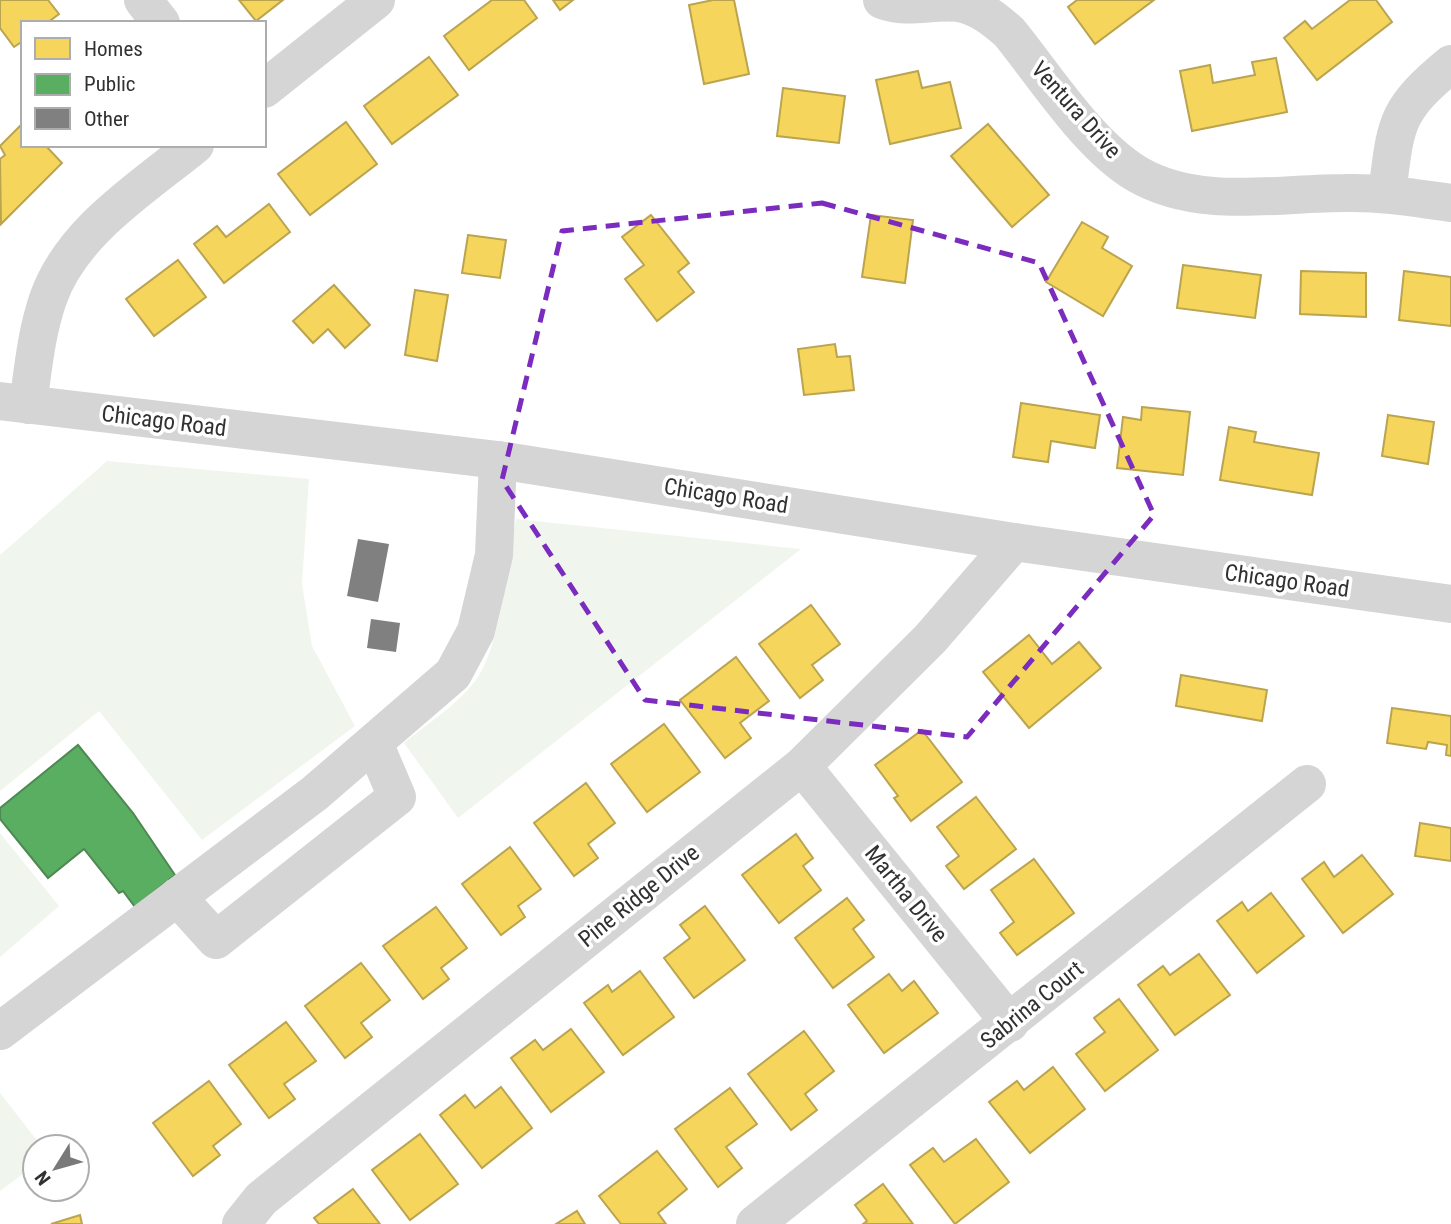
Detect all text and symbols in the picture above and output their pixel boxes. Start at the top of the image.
legend [21,21,266,147]
text: Homes [84,37,143,61]
street label: Ventura Drive [1025,56,1127,164]
text: Public [84,72,136,96]
text: Other [84,107,129,131]
street label: Chicago Road [100,400,228,442]
street label: Chicago Road [662,473,790,519]
street label: Chicago Road [1223,559,1351,603]
street label: Pine Ridge Drive [573,839,705,953]
street label: Martha Drive [859,840,953,948]
street label: Sabrina Court [975,955,1089,1055]
north arrow [21,1133,91,1203]
text: N [30,1166,56,1189]

